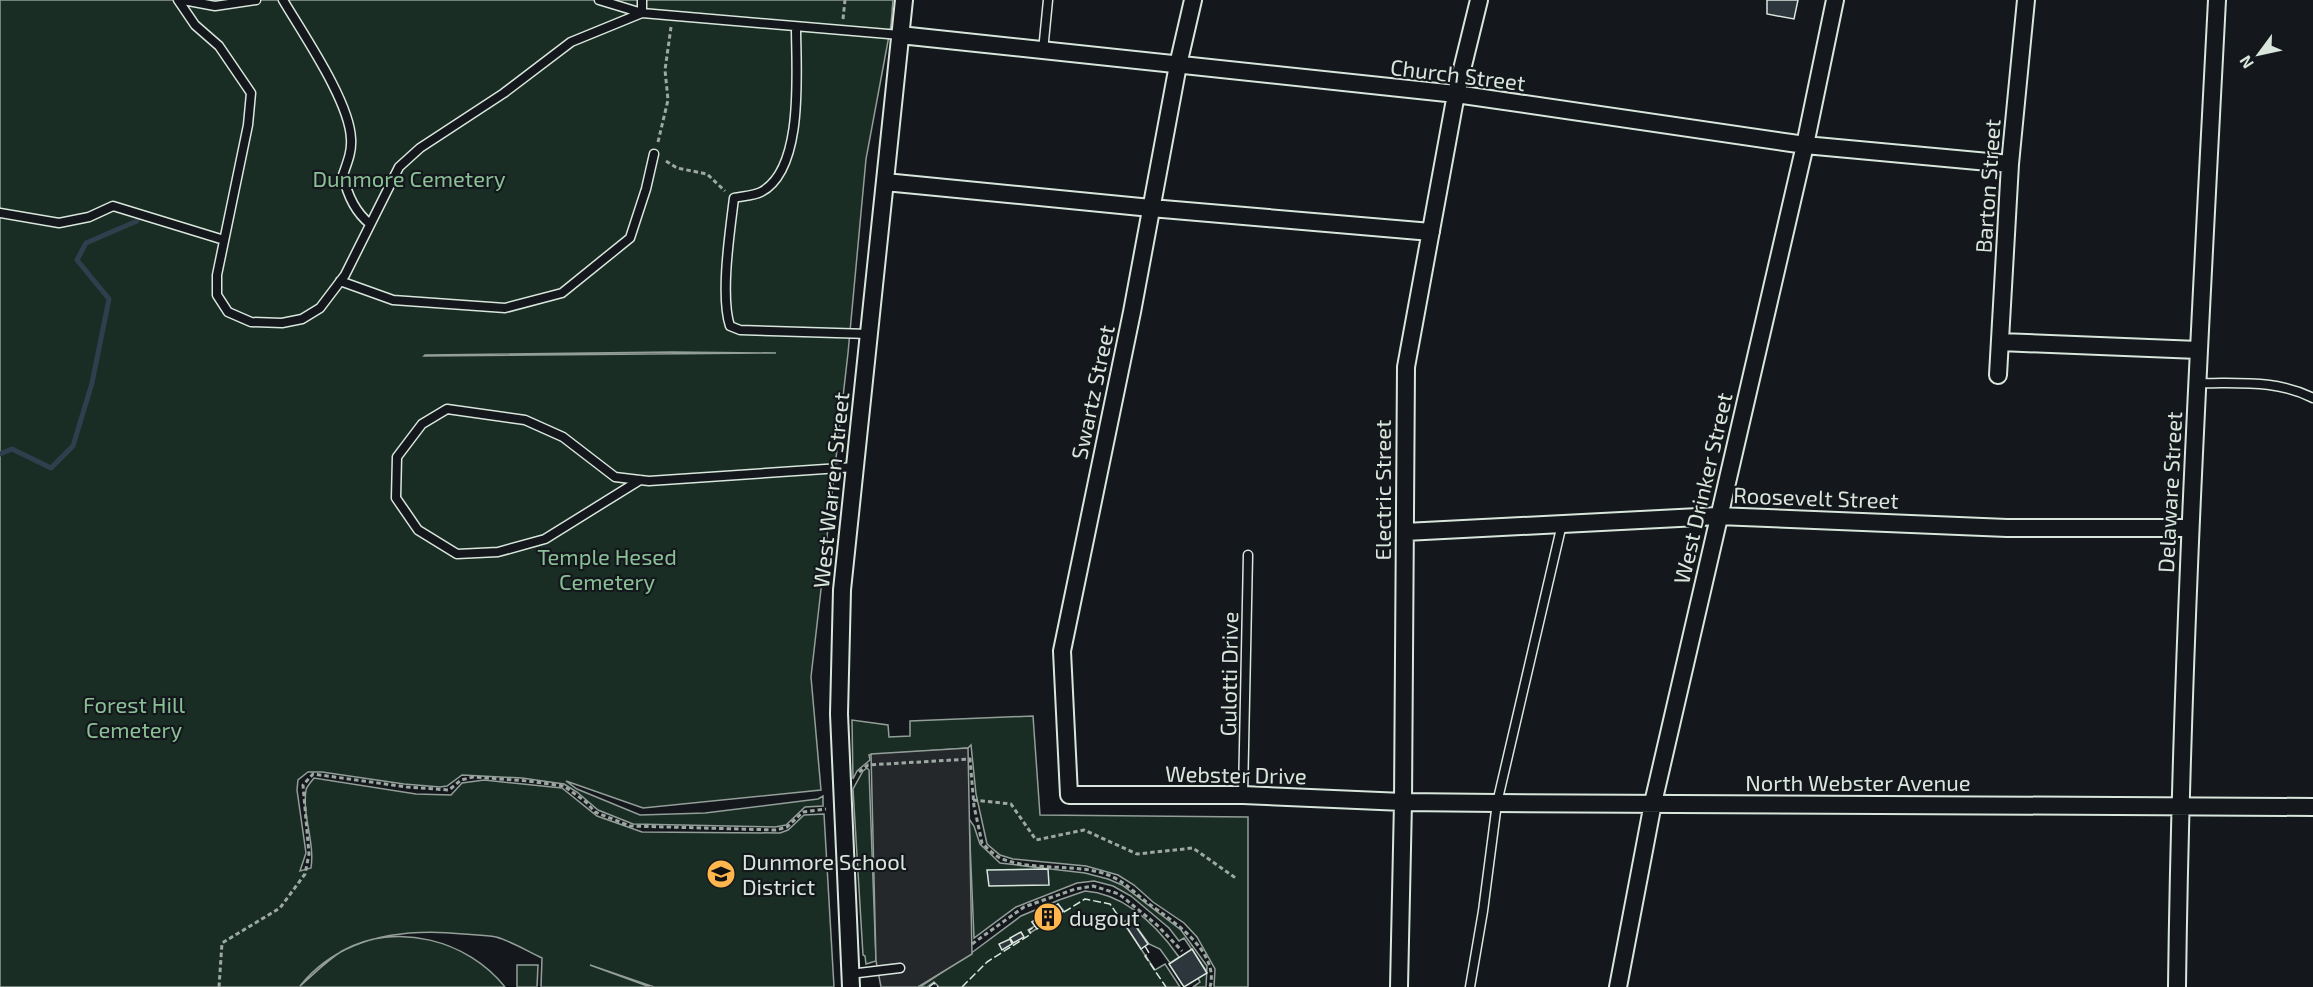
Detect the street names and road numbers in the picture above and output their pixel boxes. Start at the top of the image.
street label: Church Street [1389,53,1527,95]
street label: Barton Street [1969,118,2005,254]
street label: Swartz Street [1065,322,1119,462]
street label: West Drinker Street [1667,390,1737,586]
street label: West Warren Street [807,391,853,589]
street label: Delaware Street [2152,411,2186,573]
street label: Electric Street [1369,420,1395,560]
street label: Roosevelt Street [1733,481,1899,513]
street label: Gulotti Drive [1214,611,1242,737]
street label: Webster Drive [1165,760,1307,788]
street label: North Webster Avenue [1745,769,1971,795]

